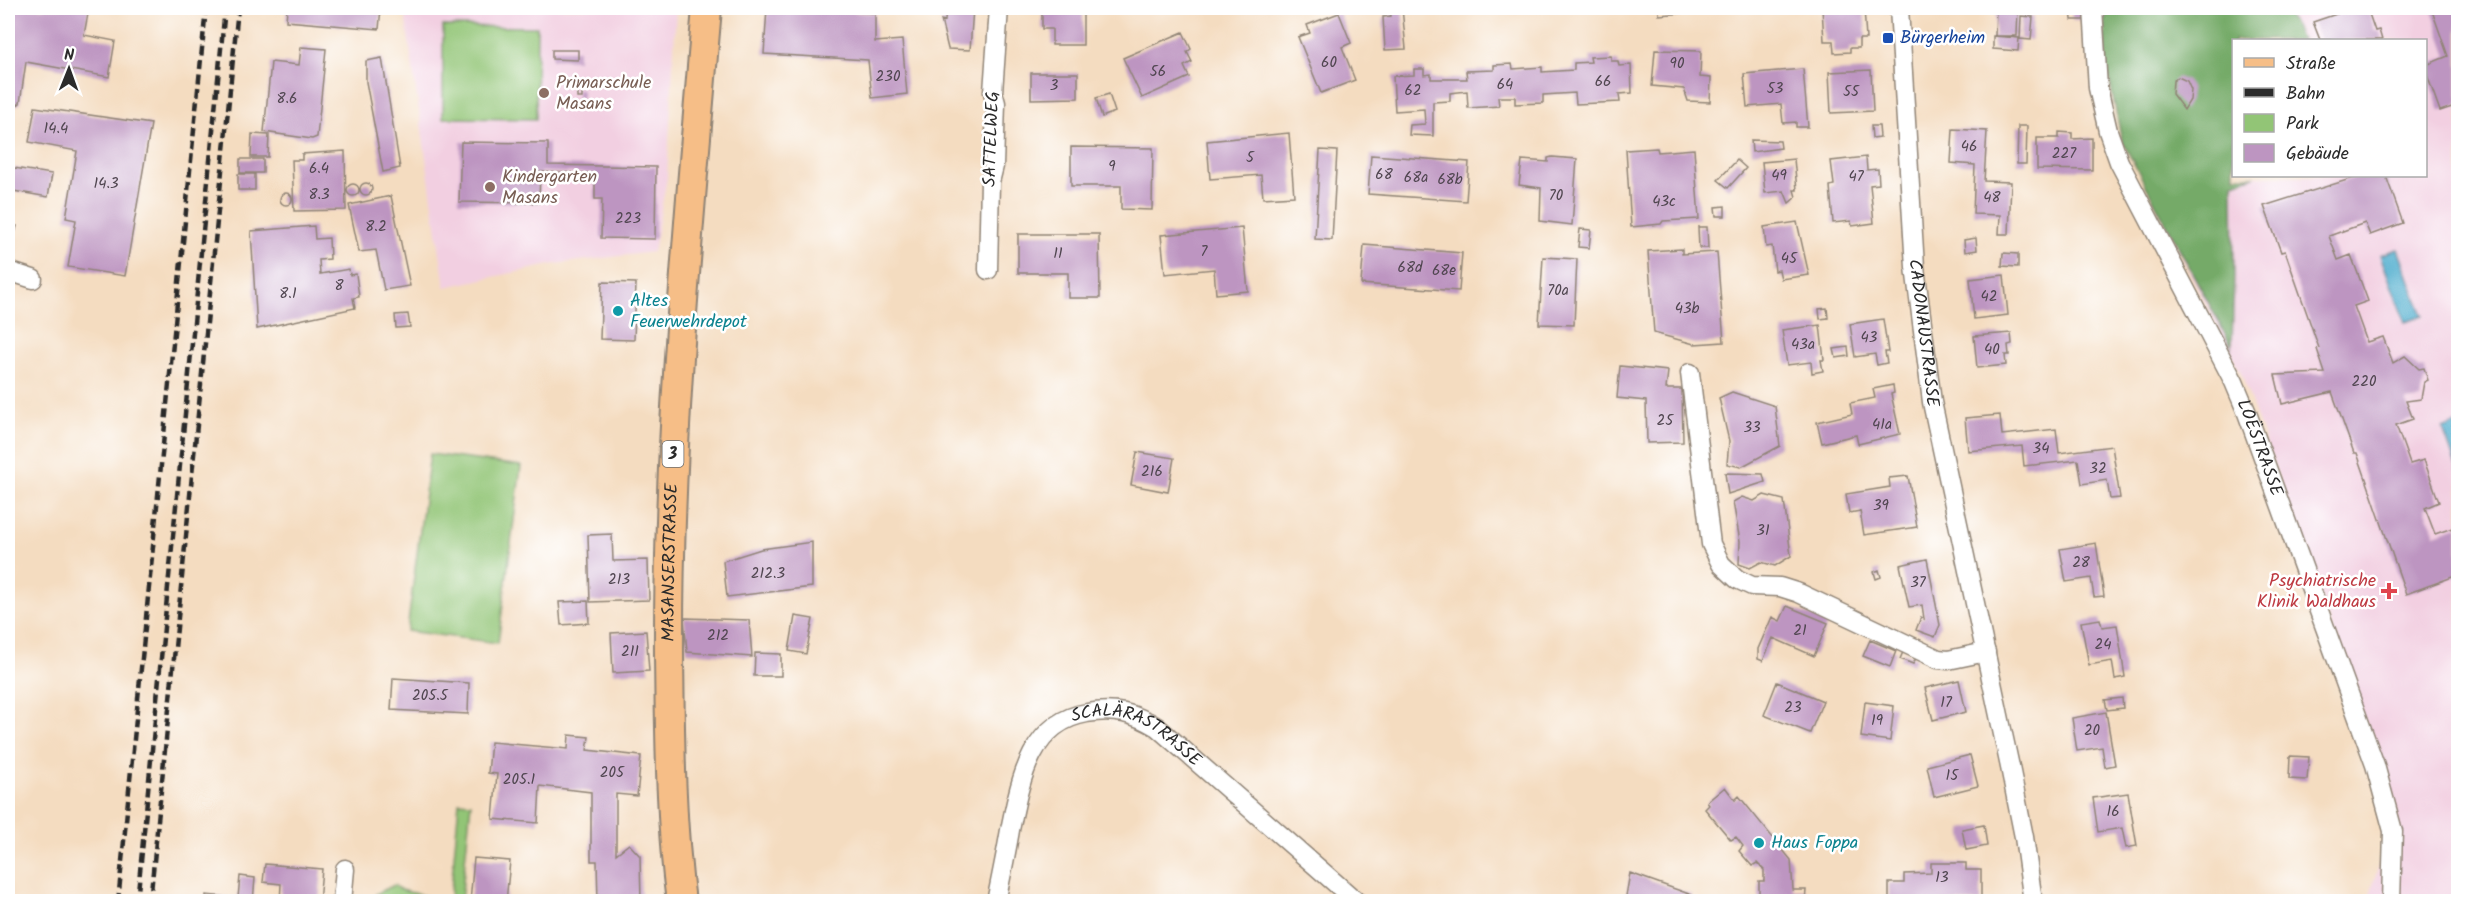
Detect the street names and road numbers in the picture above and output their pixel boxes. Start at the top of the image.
street label: SATTELWEG [976,91,1008,187]
street label: CADONAUSTRASSE [1900,258,1947,409]
street label: LOËSTRASSE [2228,395,2291,501]
road number: 3 [662,441,684,467]
street label: MASANSERSTRASSE [654,482,687,642]
street label: SCALÄRASTRASSE [1067,697,1208,774]

